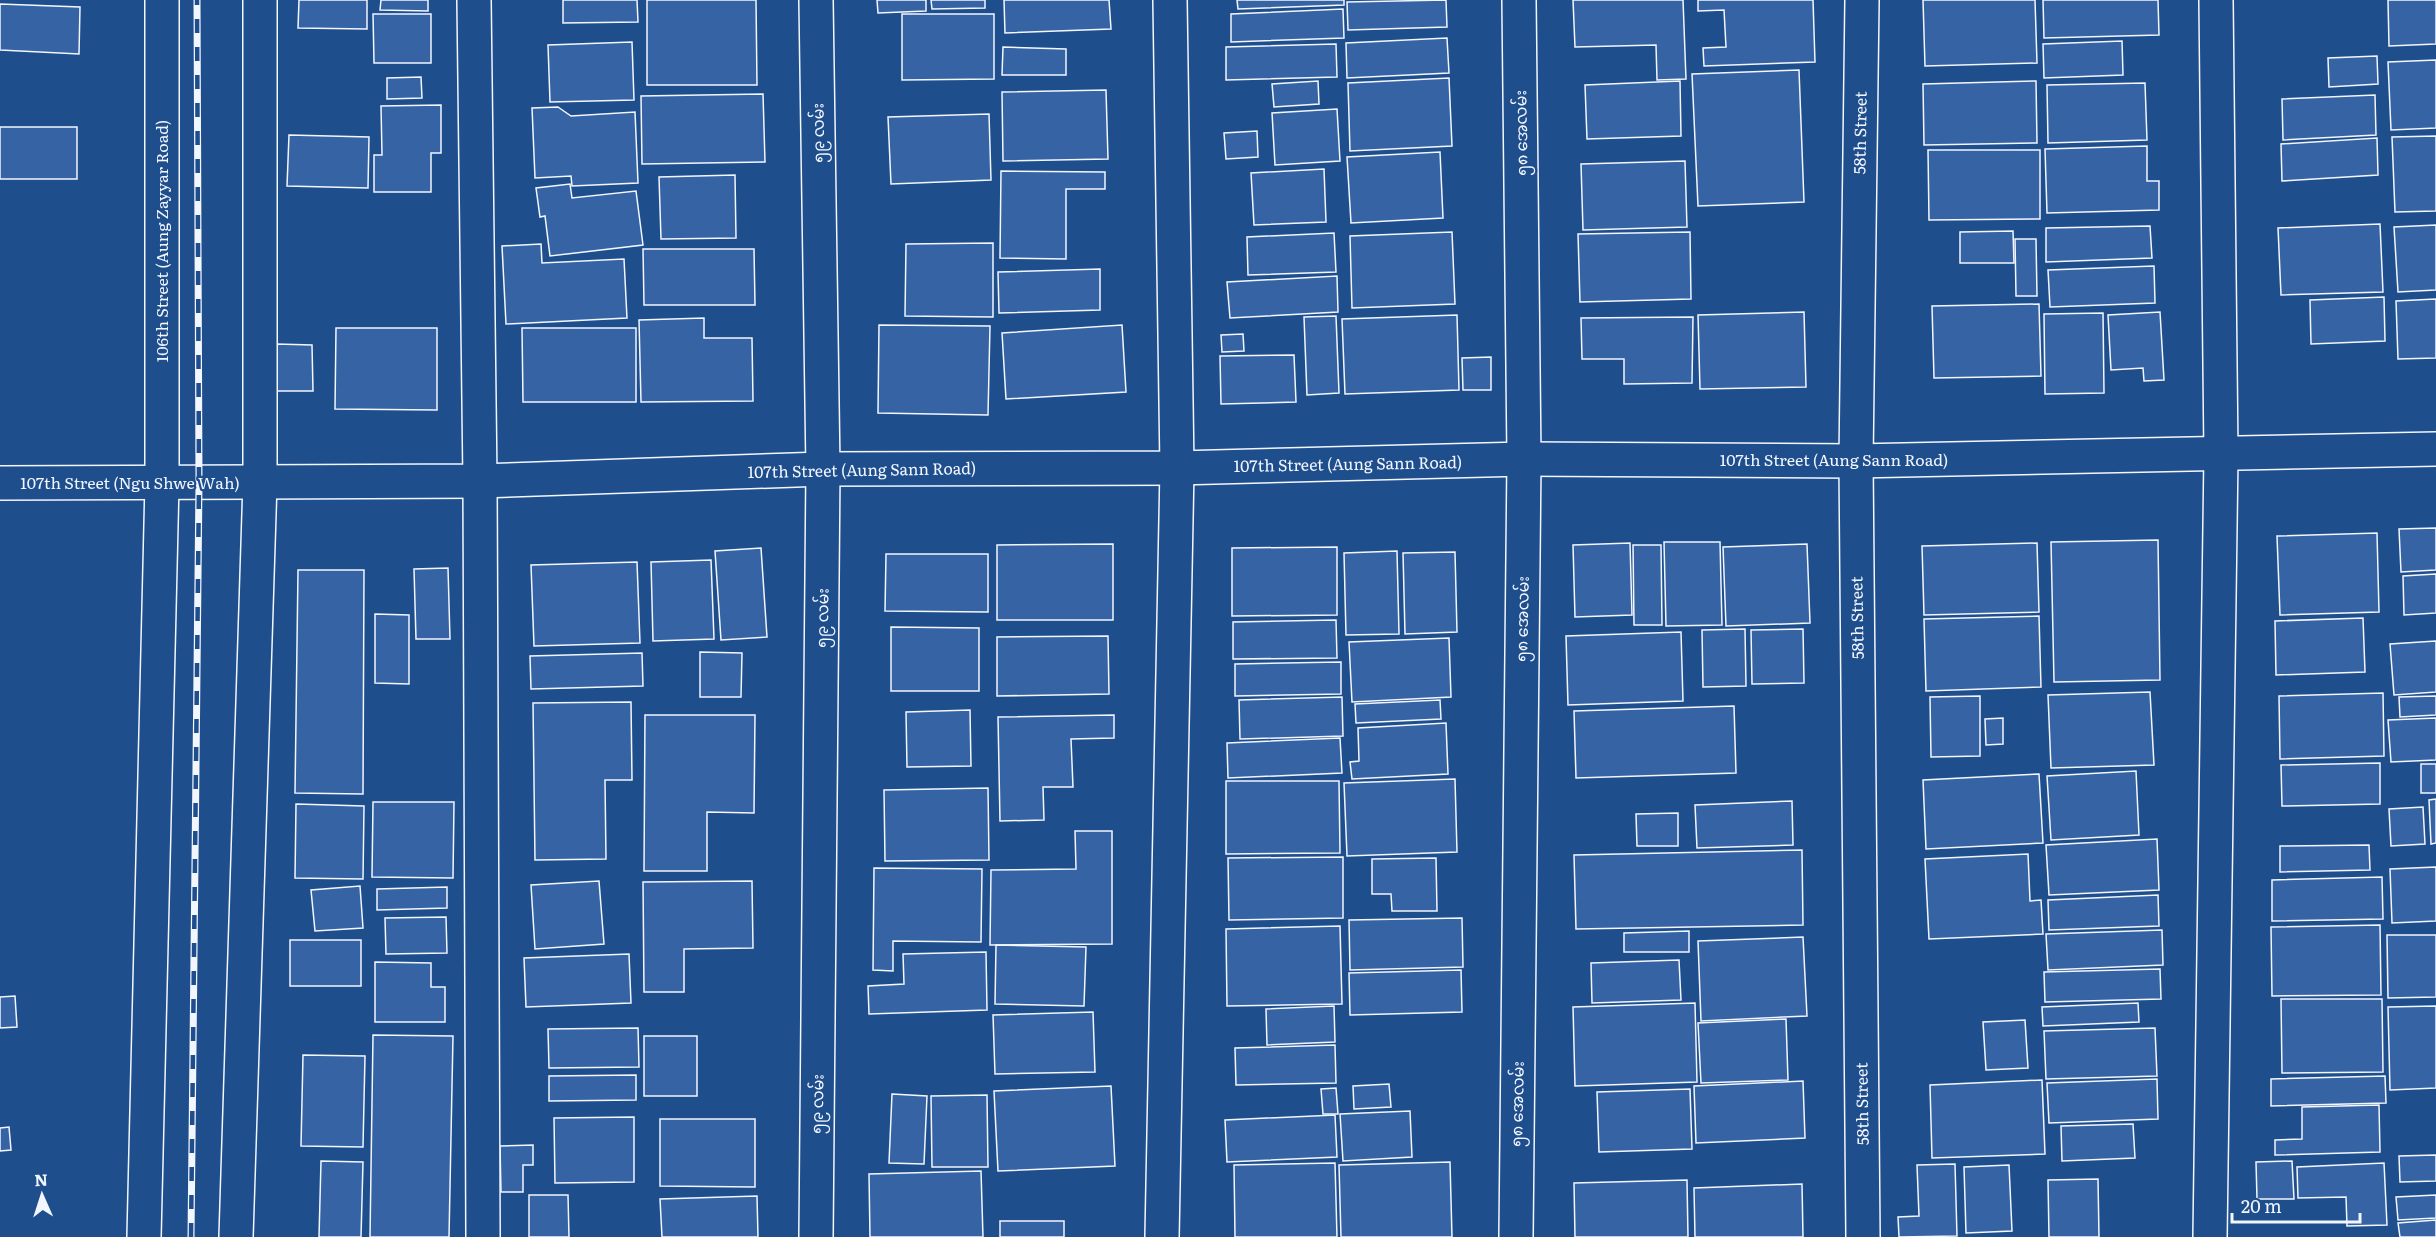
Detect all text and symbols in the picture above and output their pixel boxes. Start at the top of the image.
street label: ၅၈ အေလမ်း [1507,90,1536,176]
street label: 58th Street [1846,91,1872,175]
street label: ၅၉ လမ်း [804,103,833,163]
street label: 106th Street (Aung Zayyar Road) [149,120,173,362]
street label: 107th Street (Aung Sann Road) [1720,447,1948,471]
street label: 107th Street (Aung Sann Road) [1233,449,1462,477]
street label: 107th Street (Aung Sann Road) [747,455,976,483]
street label: 107th Street (Ngu Shwe Wah) [20,470,240,494]
street label: ၅၈ အေလမ်း [1508,576,1537,662]
street label: 58th Street [1843,576,1869,660]
street label: ၅၉ လမ်း [808,588,837,648]
street label: ၅၈ အေလမ်း [1503,1061,1532,1147]
street label: 58th Street [1848,1062,1874,1146]
street label: ၅၉ လမ်း [803,1074,832,1134]
north arrow [12,1165,72,1225]
text: N [34,1167,49,1191]
scale bar [2232,1186,2360,1224]
text: 20 m [2241,1192,2282,1219]

